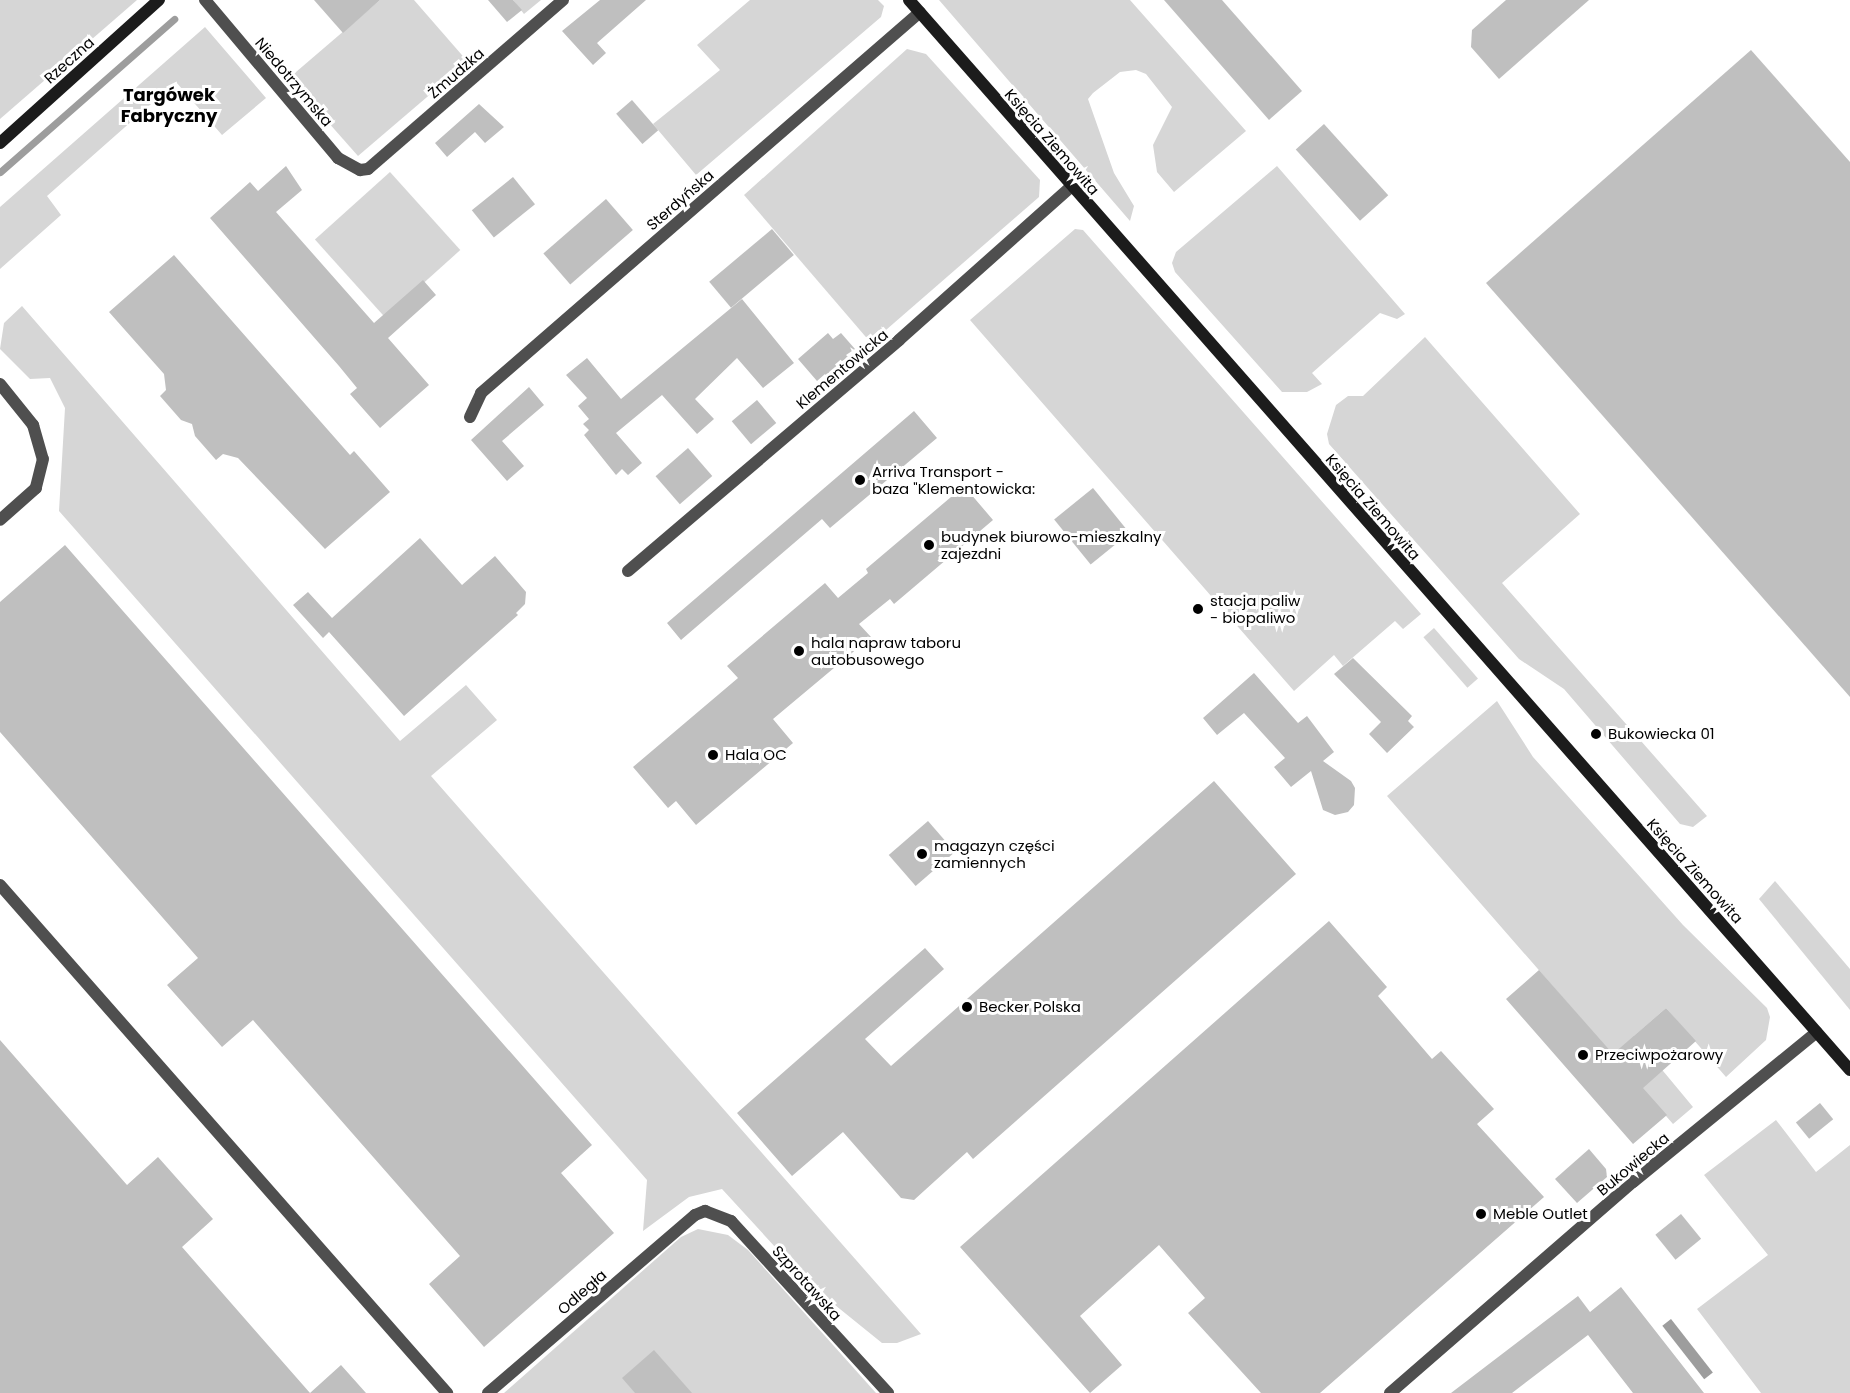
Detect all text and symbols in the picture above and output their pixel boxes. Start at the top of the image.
street label: Rzeczna [40,33,98,87]
street label: Niedotrzymska [252,34,336,130]
street label: Żmudzka [424,44,488,102]
district label: Targówek Fabryczny [121,85,217,128]
street label: Księcia Ziemowita [1001,85,1103,199]
street label: Sterdyńska [643,166,717,234]
street label: Klementowicka [792,325,892,413]
street label: Księcia Ziemowita [1322,450,1424,564]
place label: Arriva Transport - baza "Klementowicka: [872,462,1035,497]
marker: Arriva Transport - baza "Klementowicka: [853,473,867,487]
place label: budynek biurowo-mieszkalny zajezdni [941,527,1161,562]
marker: budynek biurowo-mieszkalny zajezdni [922,538,936,552]
place label: stacja paliw - biopaliwo [1210,591,1300,626]
marker: stacja paliw - biopaliwo [1191,602,1205,616]
place label: hala napraw taboru autobusowego [811,633,961,668]
marker: hala napraw taboru autobusowego [792,644,806,658]
place label: Bukowiecka 01 [1608,725,1715,743]
marker: Bukowiecka 01 [1589,727,1603,741]
place label: Hala OC [725,746,787,764]
marker: Hala OC [706,748,720,762]
street label: Księcia Ziemowita [1643,815,1747,927]
place label: magazyn części zamiennych [934,836,1055,871]
marker: magazyn części zamiennych [915,847,929,861]
place label: Becker Polska [979,998,1081,1016]
marker: Becker Polska [960,1000,974,1014]
place label: Przeciwpożarowy [1595,1046,1723,1064]
marker: Przeciwpożarowy [1576,1048,1590,1062]
street label: Bukowiecka [1593,1129,1673,1199]
place label: Meble Outlet [1493,1205,1588,1223]
marker: Meble Outlet [1474,1207,1488,1221]
street label: Szprotawska [769,1242,845,1324]
street label: Odległa [554,1266,610,1318]

